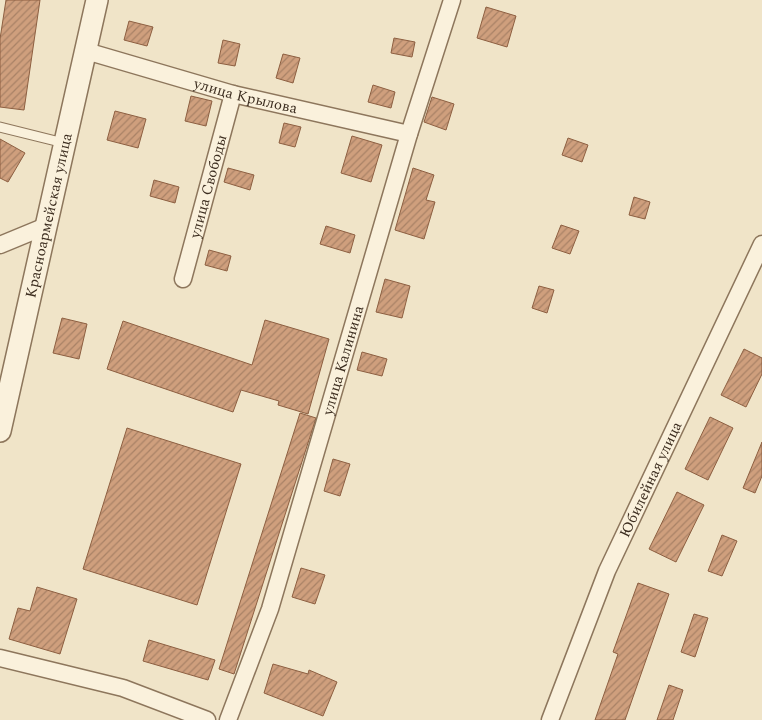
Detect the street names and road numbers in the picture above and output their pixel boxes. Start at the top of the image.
street label: улица Крылова [190,71,300,120]
street label: Красноармейская улица [19,130,78,300]
street label: улица Свободы [183,132,233,242]
street label: улица Калинина [316,302,370,419]
street label: Юбилейная улица [613,417,688,541]

